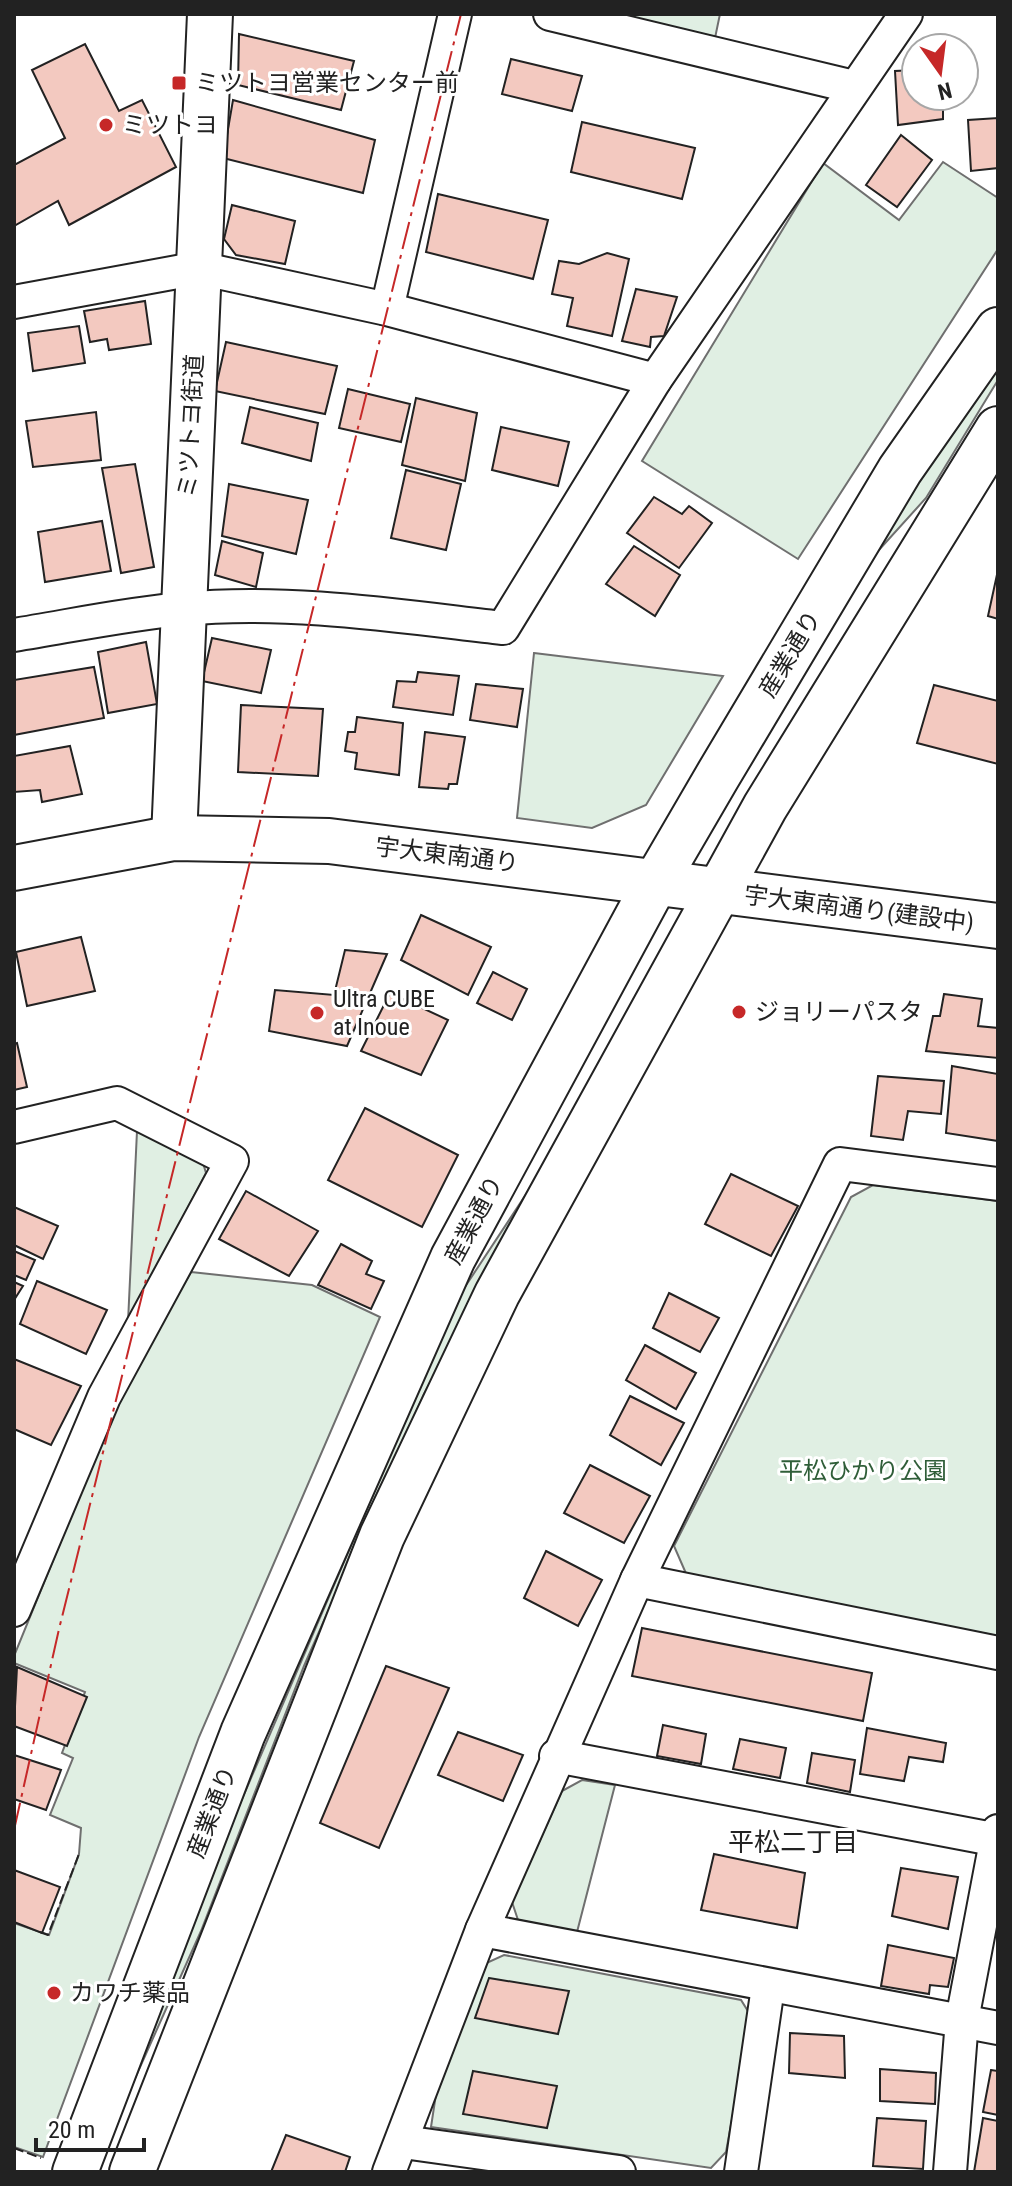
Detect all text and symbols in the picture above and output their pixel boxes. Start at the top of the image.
north arrow [900,32,980,112]
place label: ミツトヨ営業センター前 [195,69,459,97]
marker: ミツトヨ営業センター前 [170,74,188,92]
text: N [935,77,954,105]
place label: ミツトヨ [122,111,218,139]
marker: ミツトヨ [97,116,115,134]
street label: ミツトヨ街道 [173,353,209,499]
street label: 産業通り [753,606,827,702]
street label: 宇大東南通り [374,832,520,878]
street label: 宇大東南通り(建設中) [743,881,975,937]
place label: Ultra CUBE at Inoue [333,985,435,1041]
place label: ジョリーパスタ [755,998,923,1026]
marker: ジョリーパスタ [730,1003,748,1021]
marker: Ultra CUBE at Inoue [308,1004,326,1022]
street label: 産業通り [439,1171,509,1269]
park label: 平松ひかり公園 [779,1457,947,1485]
street label: 産業通り [182,1762,242,1862]
district label: 平松二丁目 [728,1827,858,1857]
place label: カワチ薬品 [70,1979,190,2007]
marker: カワチ薬品 [45,1984,63,2002]
scale bar [36,2102,144,2152]
text: 20 m [48,2116,95,2144]

